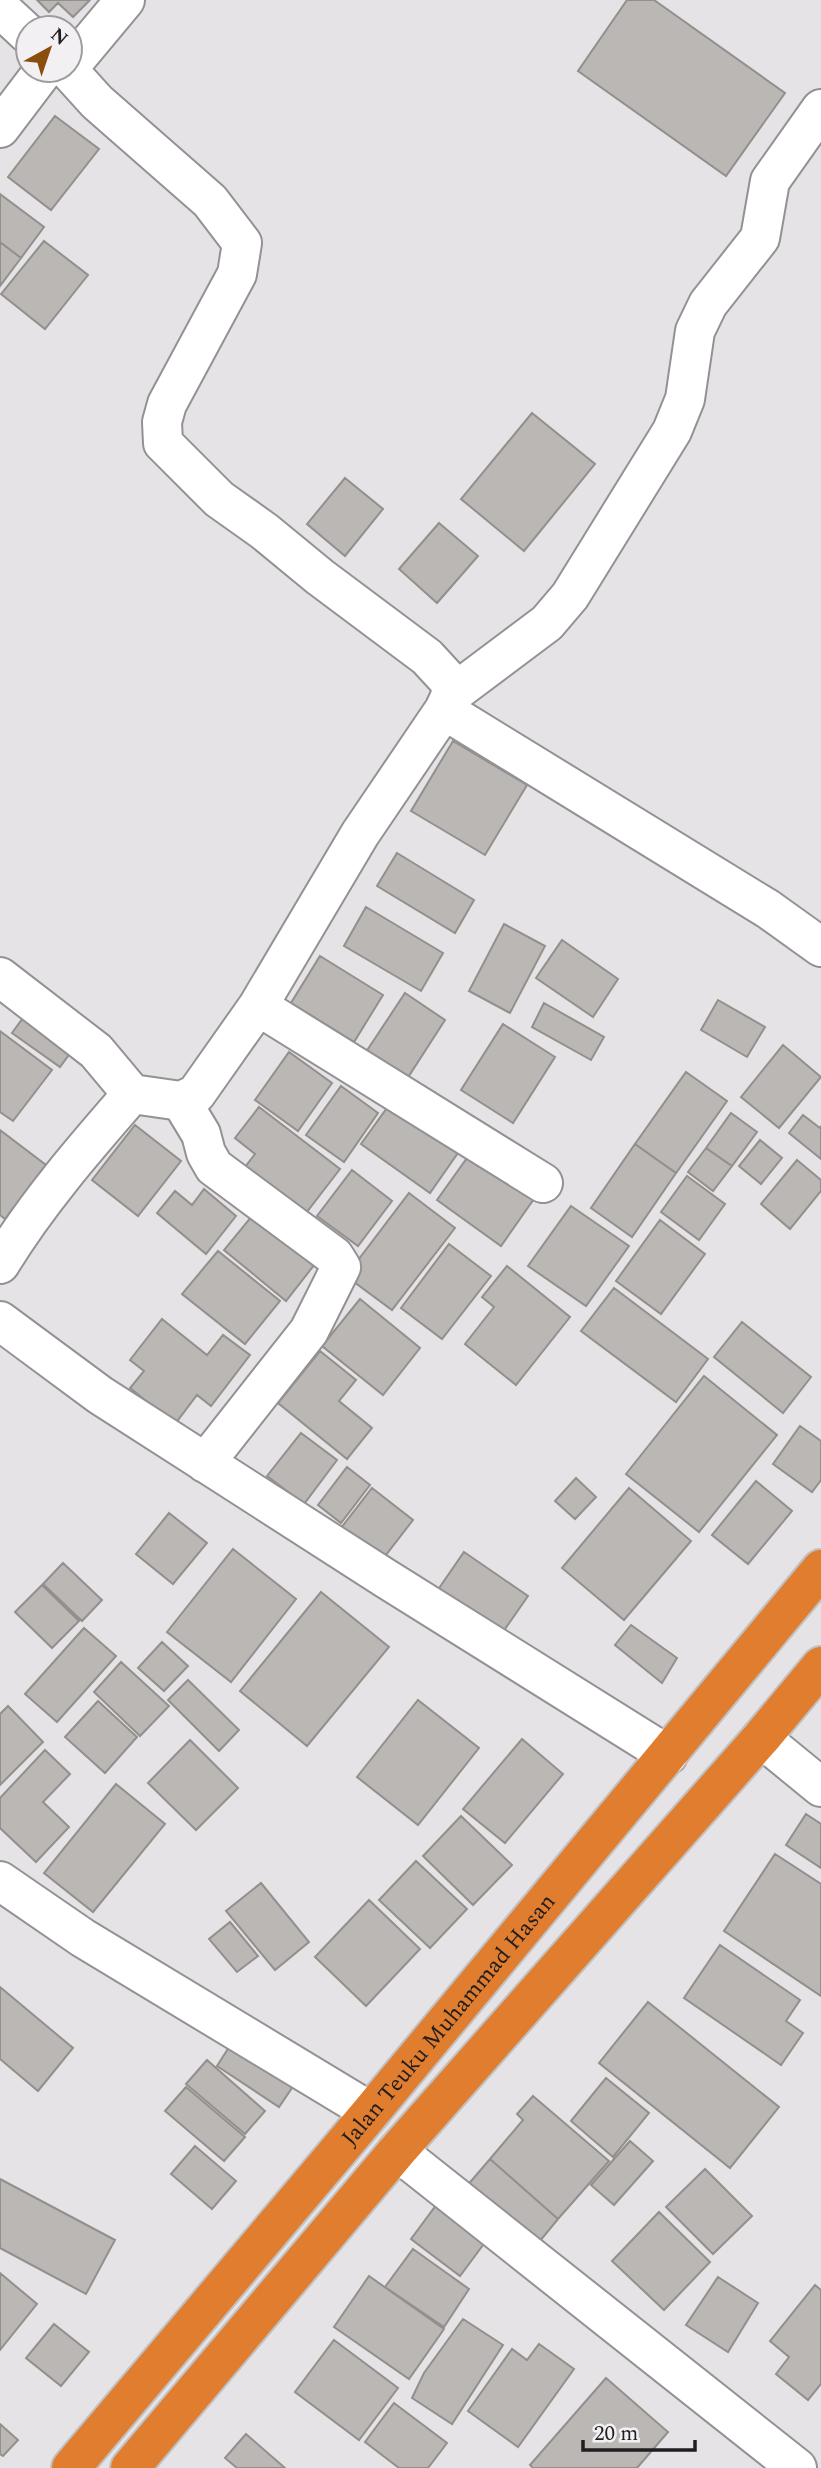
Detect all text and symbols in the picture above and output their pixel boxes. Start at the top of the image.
north arrow [14,14,84,84]
text: N [44,21,74,53]
street label: Jalan Teuku Muhammad Hasan [333,1886,564,2154]
scale bar [583,2408,695,2452]
text: 20 m [594,2418,638,2450]

